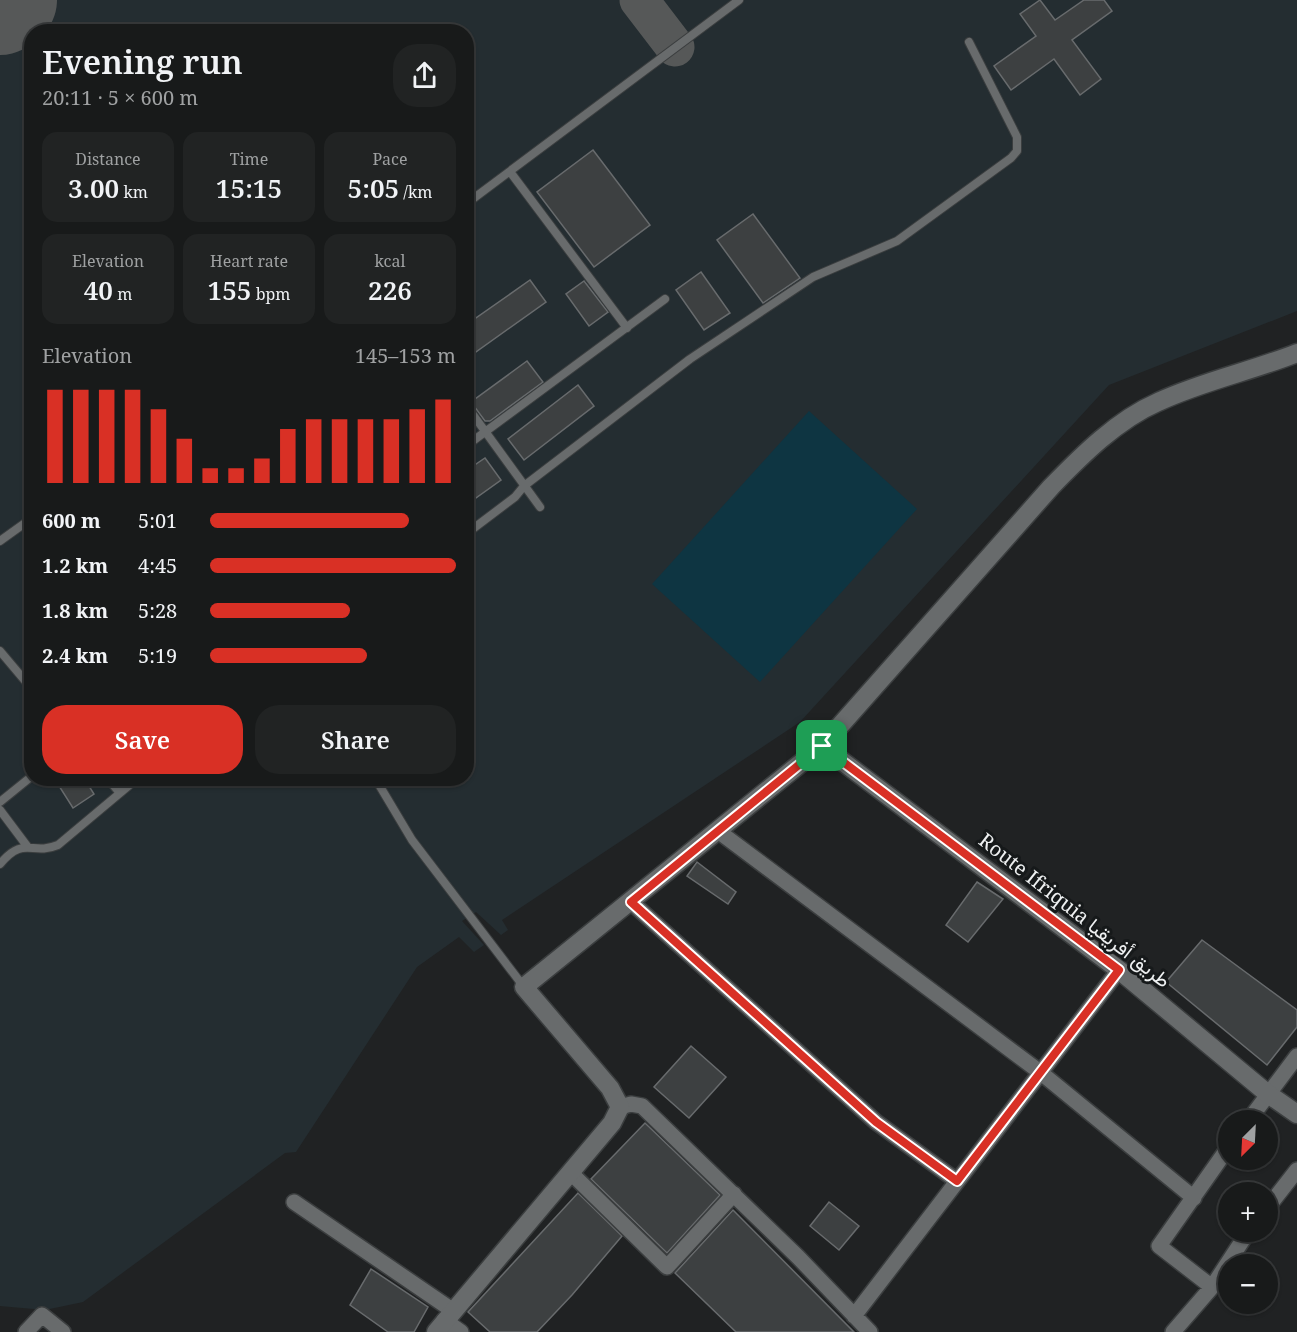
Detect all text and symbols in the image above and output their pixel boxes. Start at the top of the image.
text: Evening run [42,39,243,84]
button: share [393,44,456,107]
text: 20:11 · 5 × 600 m [42,84,198,111]
text: Distance [75,148,141,170]
text: Time [230,148,268,170]
text: Pace [372,148,408,170]
text: 3.00 [68,170,119,206]
text: 15:15 [216,170,282,206]
text: 5:05 [348,170,399,206]
text: km [119,181,148,203]
text: /km [399,181,432,203]
text: Elevation [72,250,144,272]
text: Heart rate [210,250,288,272]
text: kcal [375,250,405,272]
text: 40 [84,272,113,308]
text: 155 [208,272,251,308]
text: 226 [368,272,412,308]
text: m [113,283,132,305]
text: bpm [251,283,290,305]
text: Elevation [42,342,132,369]
text: 145–153 m [355,342,456,369]
text: 600 m [42,507,101,534]
text: 5:01 [138,507,177,534]
text: 1.2 km [42,552,108,579]
text: 4:45 [138,552,177,579]
text: 1.8 km [42,597,108,624]
text: 5:28 [138,597,177,624]
text: 2.4 km [42,642,108,669]
text: 5:19 [138,642,177,669]
button: Save [42,705,243,774]
button: Share [255,705,456,774]
pin [796,720,847,771]
icon: arrive [805,729,838,762]
street label: Route Ifriquia طريق أفريقيا [974,827,1176,993]
north arrow [1218,1110,1278,1170]
map controls [1218,1110,1278,1314]
button: + [1218,1182,1278,1242]
button: − [1218,1254,1278,1314]

